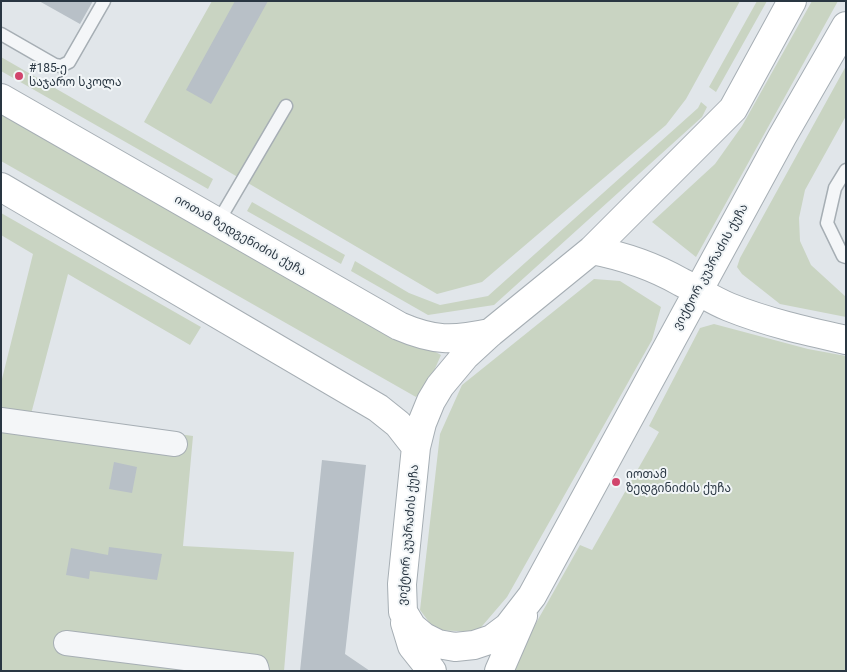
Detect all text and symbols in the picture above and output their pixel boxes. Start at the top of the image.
place label: #185-ე საჯარო სკოლა [29,62,121,90]
marker: #185-ე საჯარო სკოლა [13,70,25,82]
street label: იოთამ ზედგენიძის ქუჩა [172,192,308,280]
street label: ვიქტორ კუპრაძის ქუჩა [670,202,752,332]
street label: ვიქტორ კუპრაძის ქუჩა [396,464,422,606]
place label: იოთამ ზედგინიძის ქუჩა [626,468,731,496]
marker: იოთამ ზედგინიძის ქუჩა [610,476,622,488]

